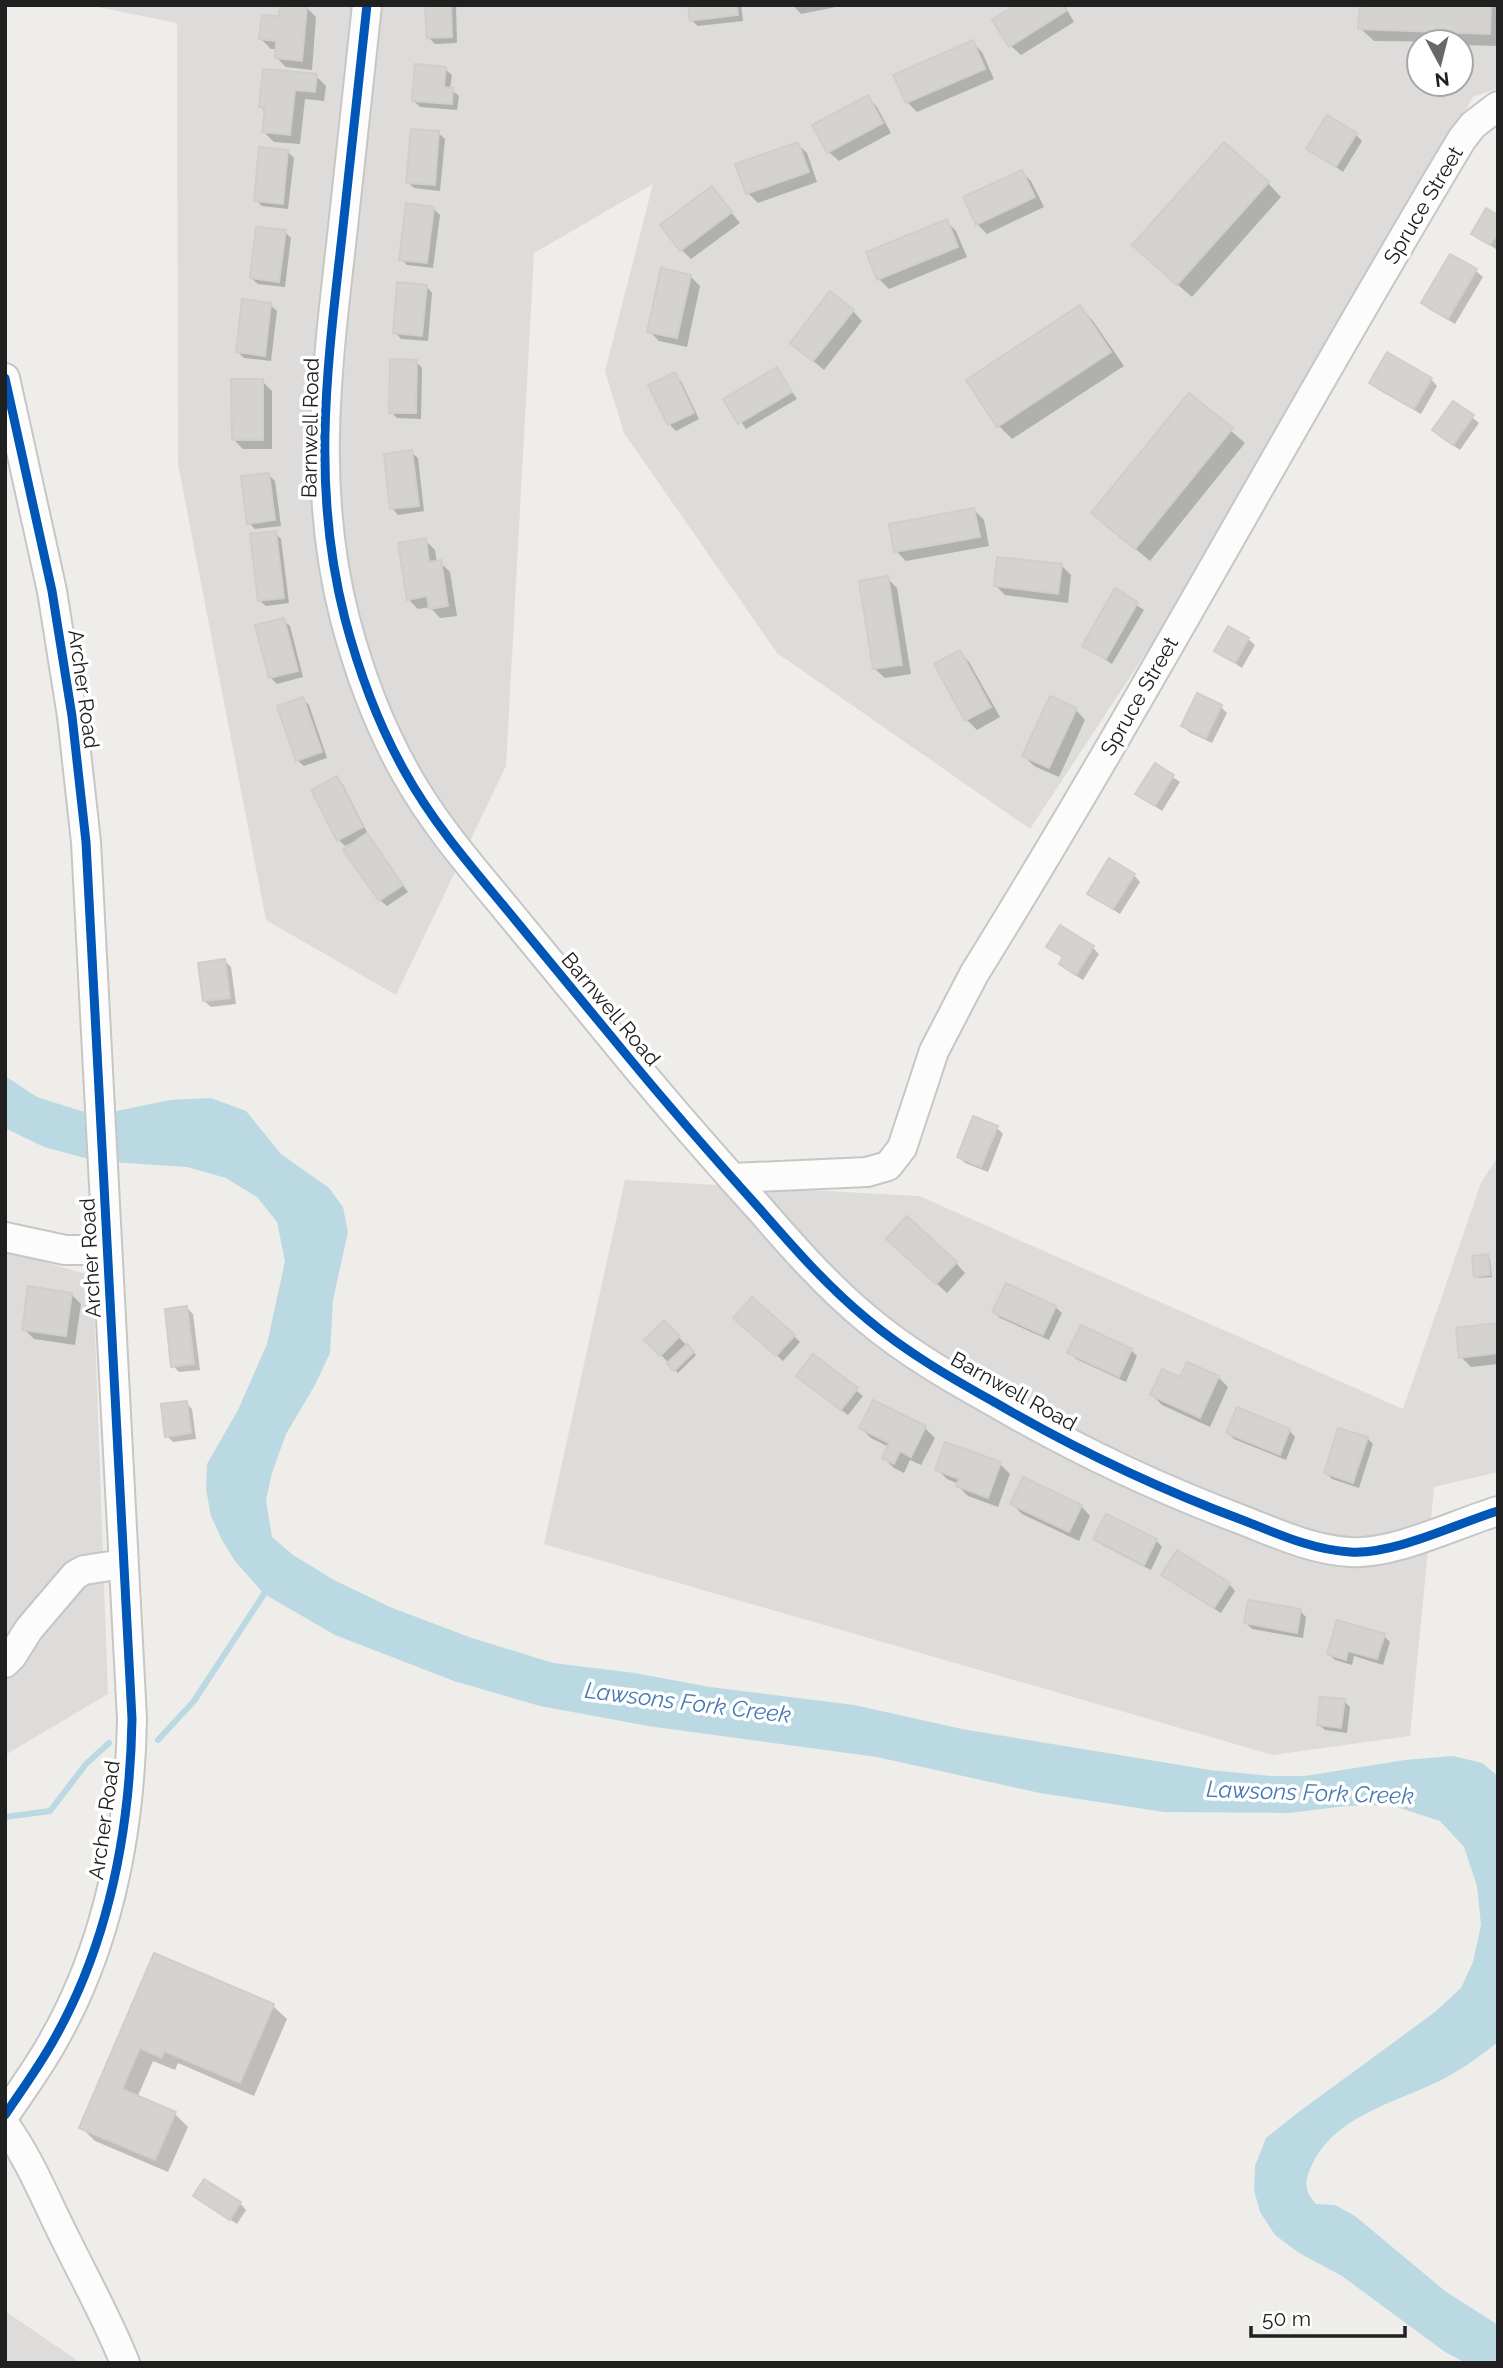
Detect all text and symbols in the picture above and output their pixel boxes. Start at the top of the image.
north arrow [1405,28,1475,98]
text: N [1434,68,1451,92]
street label: Spruce Street [1378,142,1468,268]
street label: Barnwell Road [296,358,324,498]
street label: Archer Road [63,628,105,750]
street label: Spruce Street [1095,632,1183,760]
street label: Barnwell Road [556,947,666,1071]
street label: Archer Road [74,1197,106,1319]
street label: Barnwell Road [947,1346,1081,1436]
water label: Lawsons Fork Creek [583,1676,793,1728]
street label: Archer Road [83,1759,125,1881]
water label: Lawsons Fork Creek [1206,1775,1414,1809]
scale bar [1251,2294,1405,2338]
text: 50 m [1262,2306,1311,2331]

